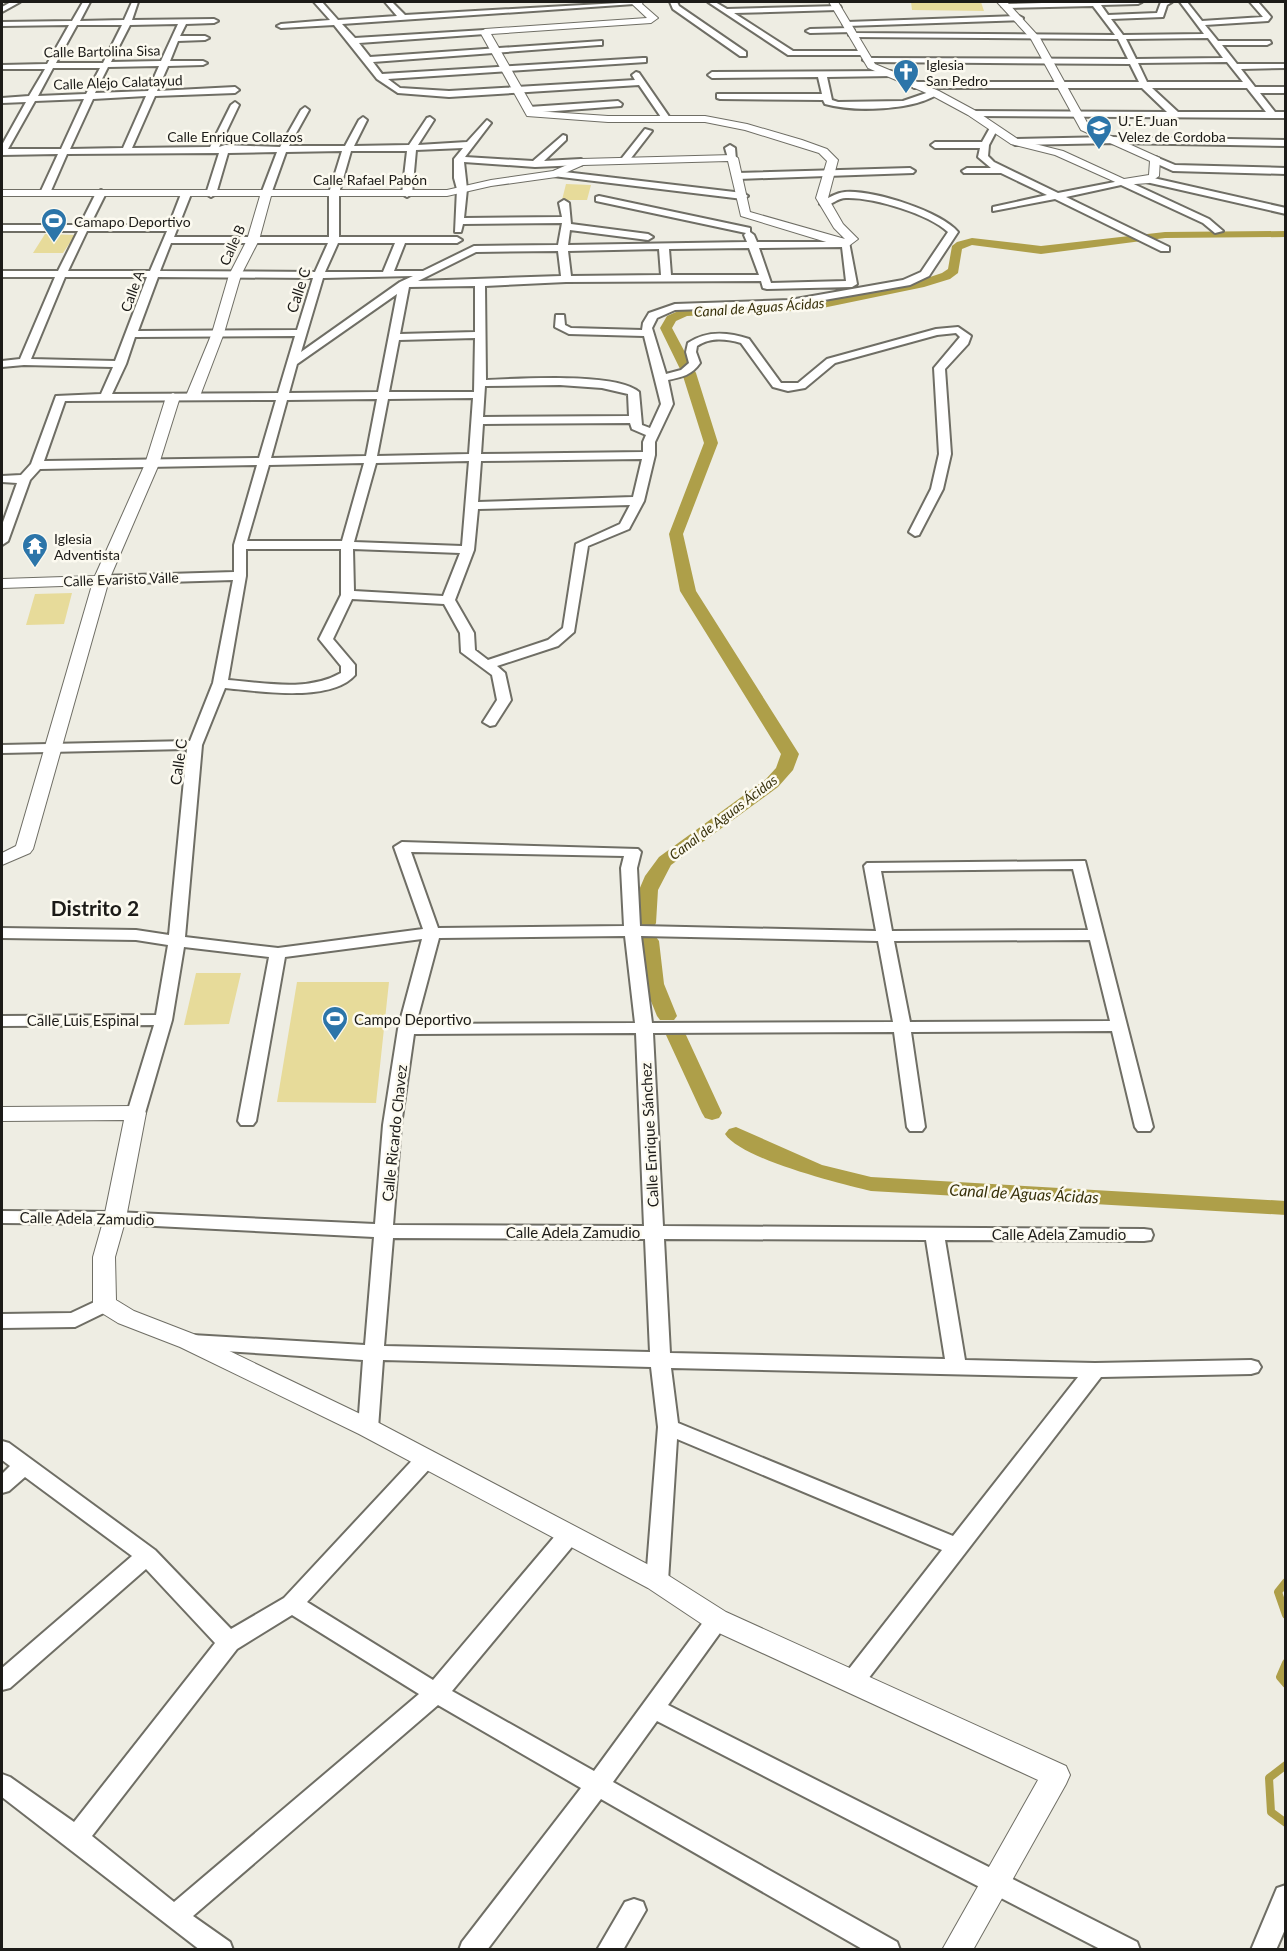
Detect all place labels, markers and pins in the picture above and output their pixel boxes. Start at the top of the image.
place label: Iglesia San Pedro [926,56,988,89]
church icon: Iglesia San Pedro [891,57,921,95]
place label: U. E. Juan Velez de Cordoba [1118,112,1226,145]
school or university icon: U. E. Juan Velez de Cordoba [1084,113,1114,151]
sports icon: Camapo Deportivo [39,206,69,244]
place label: Camapo Deportivo [74,213,191,230]
place label: Iglesia Adventista [54,530,120,563]
temple icon: Iglesia Adventista [20,531,50,569]
sports icon: Campo Deportivo [320,1004,350,1042]
place label: Campo Deportivo [354,1010,471,1028]

